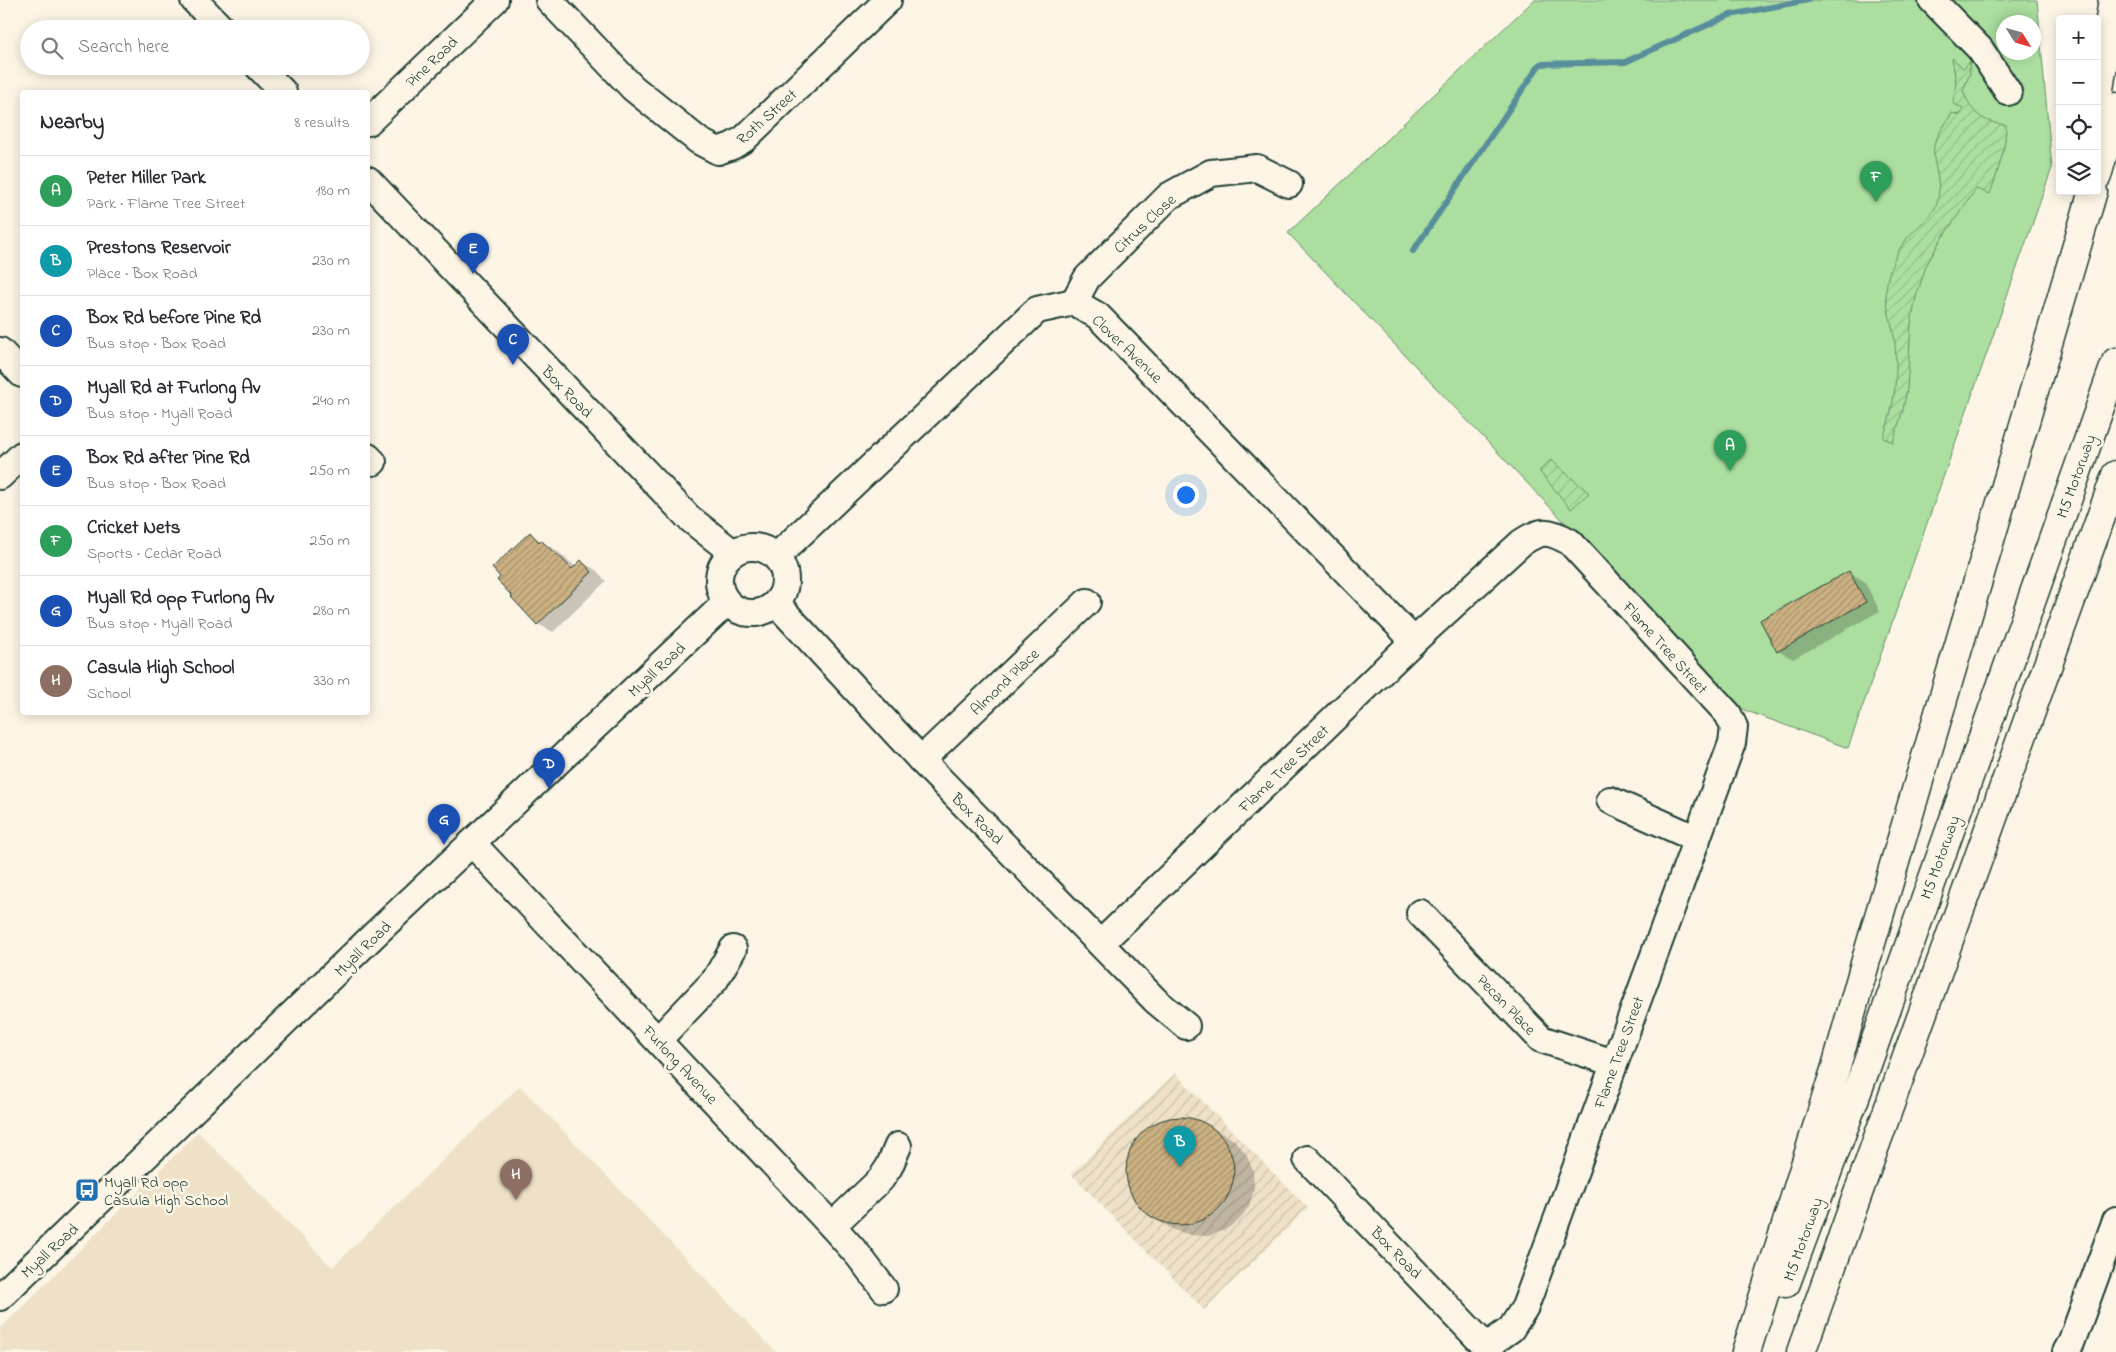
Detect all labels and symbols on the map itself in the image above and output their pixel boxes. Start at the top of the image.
north arrow [1996,15,2041,60]
street label: Pine Road [401,31,464,94]
street label: Roth Street [732,83,803,151]
pin: F [1860,161,1892,202]
street label: Citrus Close [1109,188,1183,260]
pin: E [457,233,489,274]
street label: Clover Avenue [1086,309,1168,390]
pin: C [497,324,529,365]
street label: Box Road [535,360,598,424]
pin: A [1714,430,1746,471]
street label: M5 Motorway [2051,431,2103,522]
your location [1173,482,1199,508]
street label: Flame Tree Street [1615,596,1713,701]
street label: Myall Road [623,637,692,704]
street label: Almond Place [965,643,1046,722]
street label: Flame Tree Street [1233,719,1336,820]
pin: D [533,748,565,789]
street label: Box Road [944,787,1008,851]
pin: G [428,804,460,845]
street label: M5 Motorway [1915,812,1967,903]
street label: Myall Road [329,916,397,983]
street label: Pecan Place [1470,969,1542,1042]
street label: Flame Tree Street [1588,993,1652,1113]
street label: Furlong Avenue [636,1019,723,1111]
pin: B [1164,1126,1196,1167]
pin: H [500,1159,532,1200]
place label: Myall Rd opp Casula High School [104,1171,228,1213]
bus stop icon: Myall Rd opp Casula High School [74,1177,100,1203]
street label: M5 Motorway [1778,1194,1830,1285]
street label: Myall Road [16,1218,85,1285]
street label: Box Road [1364,1221,1427,1285]

